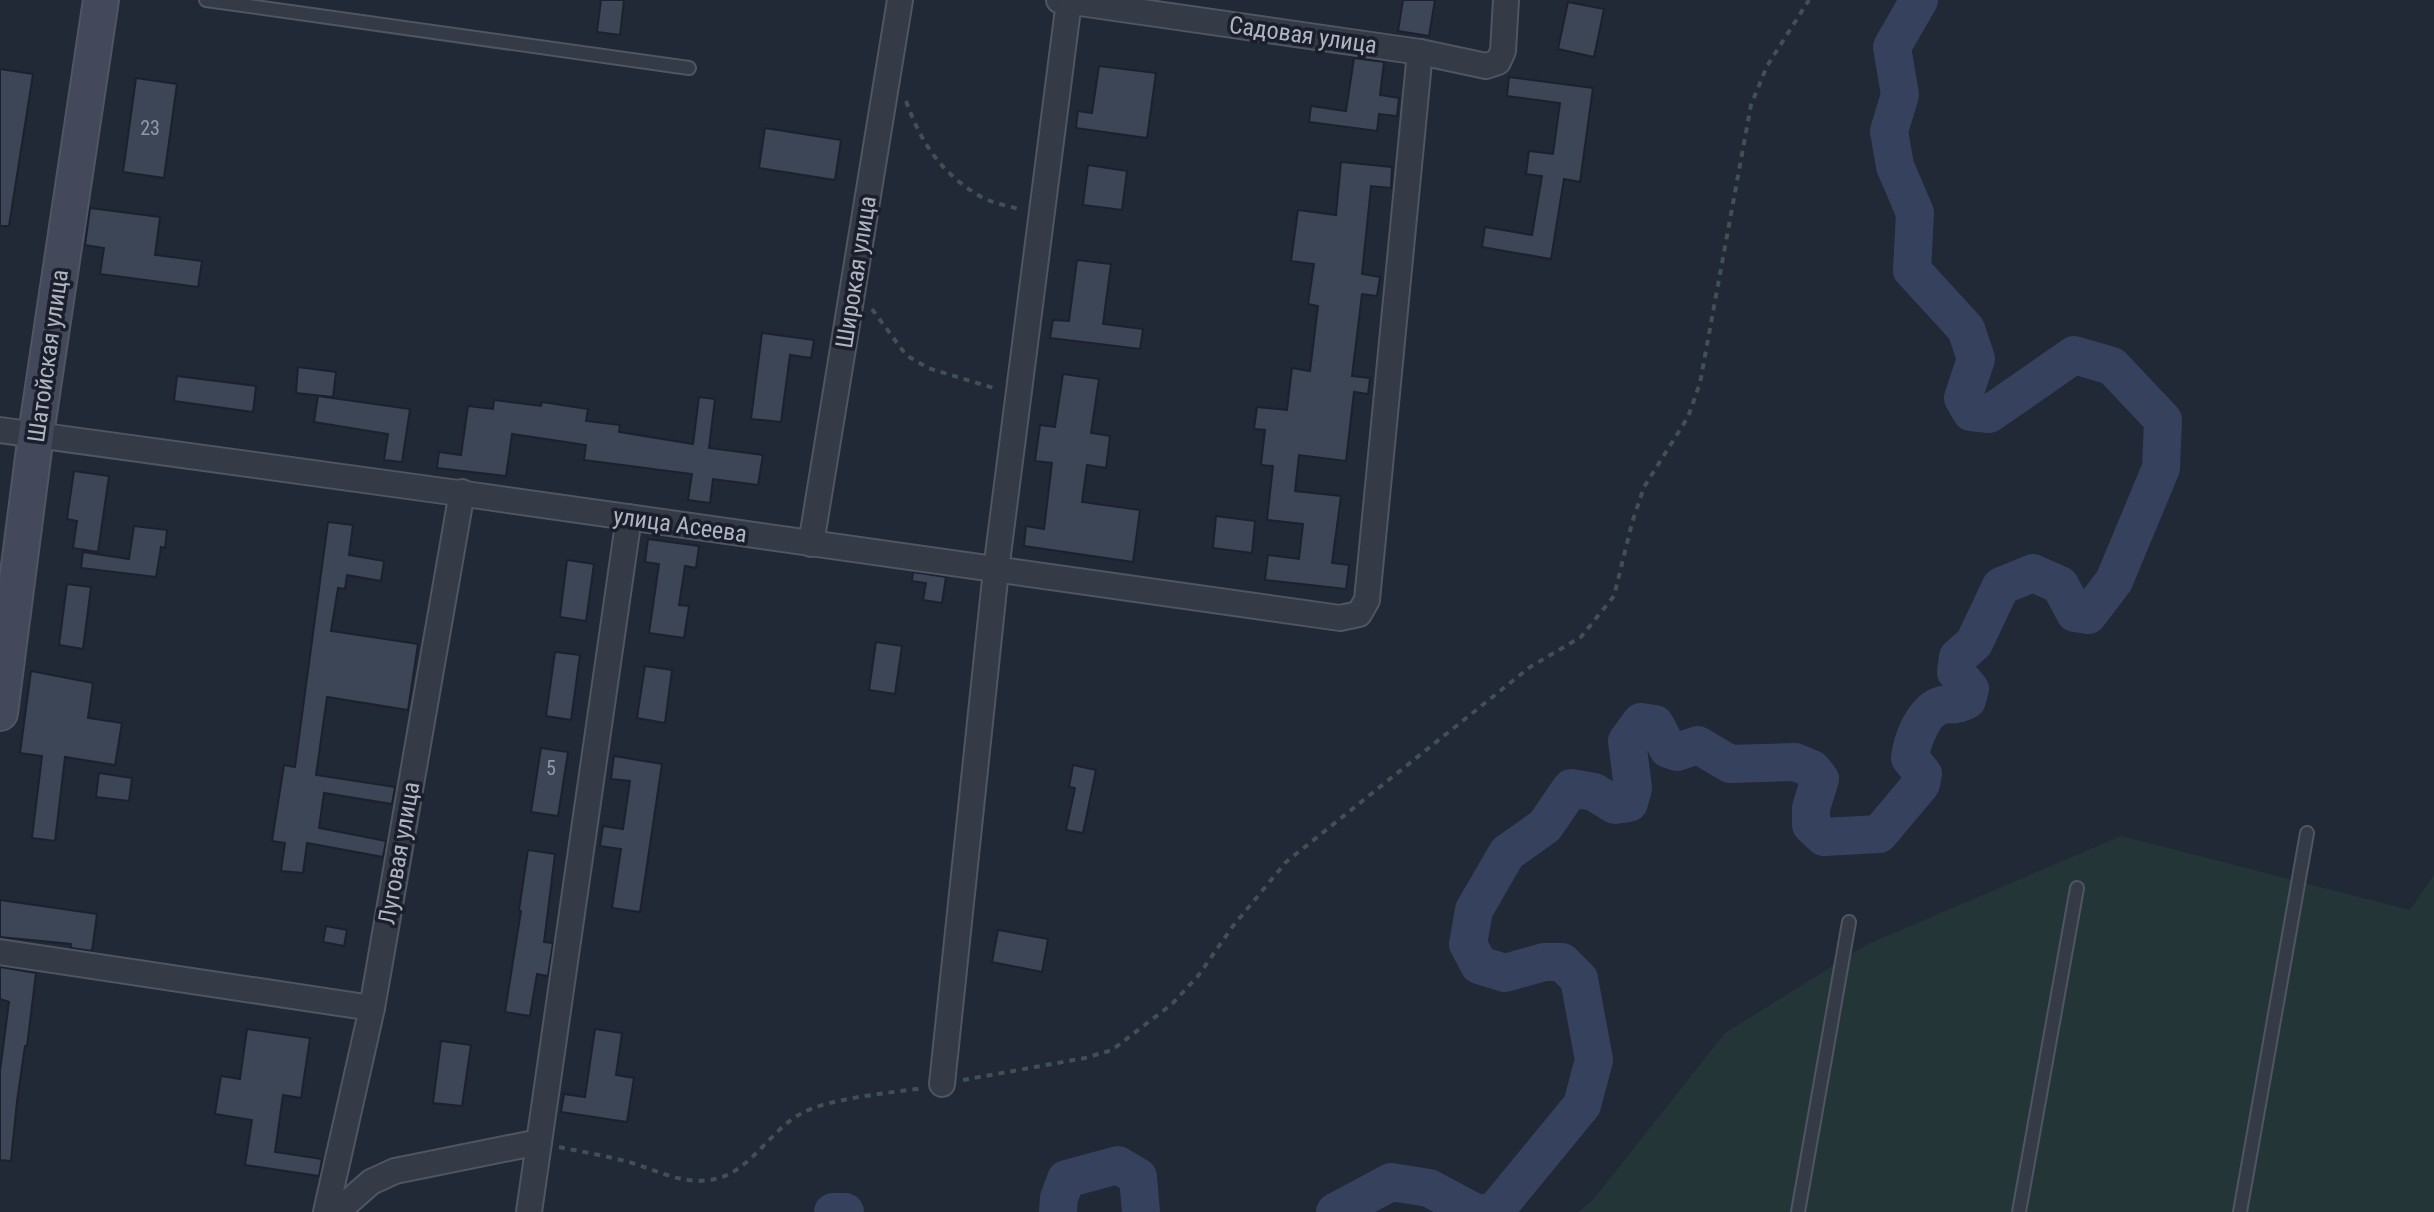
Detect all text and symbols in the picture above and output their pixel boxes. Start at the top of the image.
street label: Садовая улица [1227,11,1379,59]
house number: 23 [140,116,160,140]
street label: Широкая улица [830,194,882,350]
street label: Шатойская улица [22,268,74,444]
street label: улица Асеева [611,502,749,548]
house number: 5 [546,756,556,780]
street label: Луговая улица [373,780,425,926]

